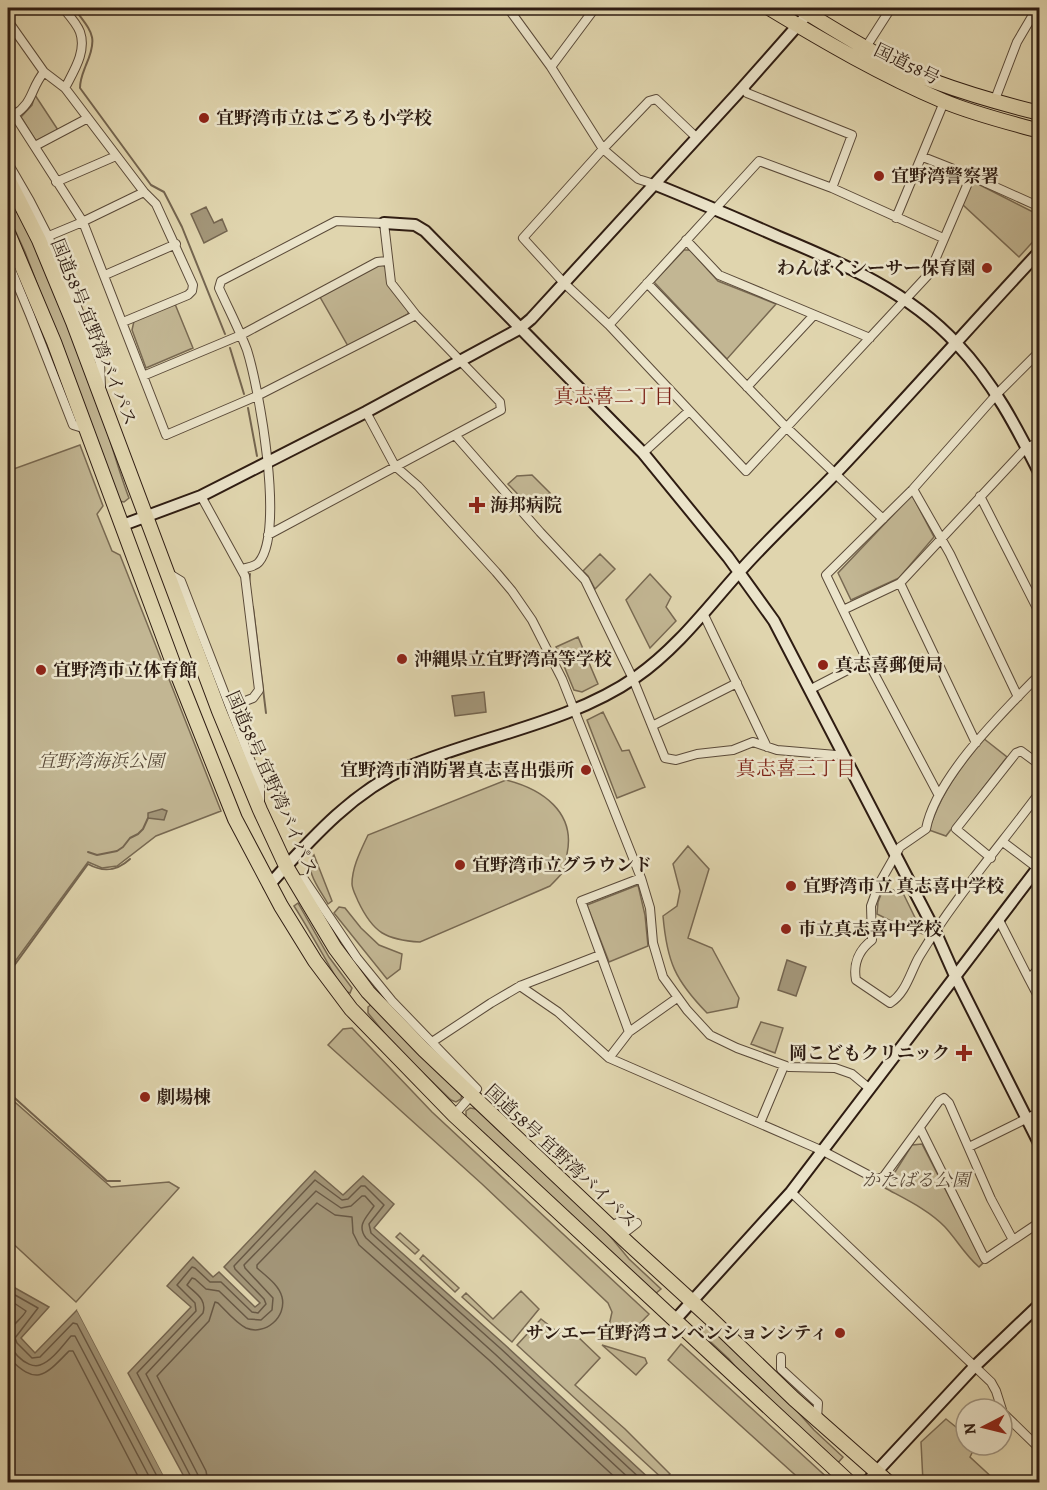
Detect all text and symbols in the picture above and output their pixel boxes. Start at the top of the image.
street label: 国道58号 [870,38,944,90]
place label: 宜野湾市立はごろも小学校 [216,106,432,130]
marker: 宜野湾市立はごろも小学校 [197,111,211,125]
place label: 宜野湾警察署 [891,164,999,188]
marker: 宜野湾警察署 [872,169,886,183]
street label: 国道58号 宜野湾バイパス [45,235,143,429]
place label: わんぱくシーサー保育園 [777,256,975,280]
marker: わんぱくシーサー保育園 [980,261,994,275]
district label: 真志喜二丁目 [554,383,674,410]
place label: 海邦病院 [490,493,562,517]
marker: 海邦病院 [468,496,486,514]
place label: 沖縄県立宜野湾高等学校 [414,647,612,671]
marker: 沖縄県立宜野湾高等学校 [395,652,409,666]
place label: 真志喜郵便局 [835,653,943,677]
place label: 宜野湾市立体育館 [53,658,197,682]
marker: 真志喜郵便局 [816,658,830,672]
marker: 宜野湾市立体育館 [34,663,48,677]
street label: 国道58号 宜野湾バイパス [220,687,324,879]
park label: 宜野湾海浜公園 [38,749,167,773]
district label: 真志喜三丁目 [736,755,856,782]
place label: 宜野湾市消防署真志喜出張所 [340,758,574,782]
marker: 宜野湾市消防署真志喜出張所 [579,763,593,777]
place label: 宜野湾市立グラウンド [472,853,652,877]
marker: 宜野湾市立グラウンド [453,858,467,872]
place label: 宜野湾市立 真志喜中学校 [803,874,1004,898]
marker: 宜野湾市立 真志喜中学校 [784,879,798,893]
place label: 市立真志喜中学校 [798,917,942,941]
marker: 市立真志喜中学校 [779,922,793,936]
place label: 岡こどもクリニック [789,1041,950,1065]
marker: 岡こどもクリニック [955,1044,973,1062]
street label: 国道58号 宜野湾バイパス [480,1079,642,1233]
place label: 劇場棟 [157,1085,211,1109]
marker: 劇場棟 [138,1090,152,1104]
park label: かたばる公園 [862,1168,973,1192]
place label: サンエー宜野湾コンベンションシティ [526,1321,828,1345]
marker: サンエー宜野湾コンベンションシティ [833,1326,847,1340]
north arrow [954,1397,1014,1457]
text: N [958,1421,982,1436]

